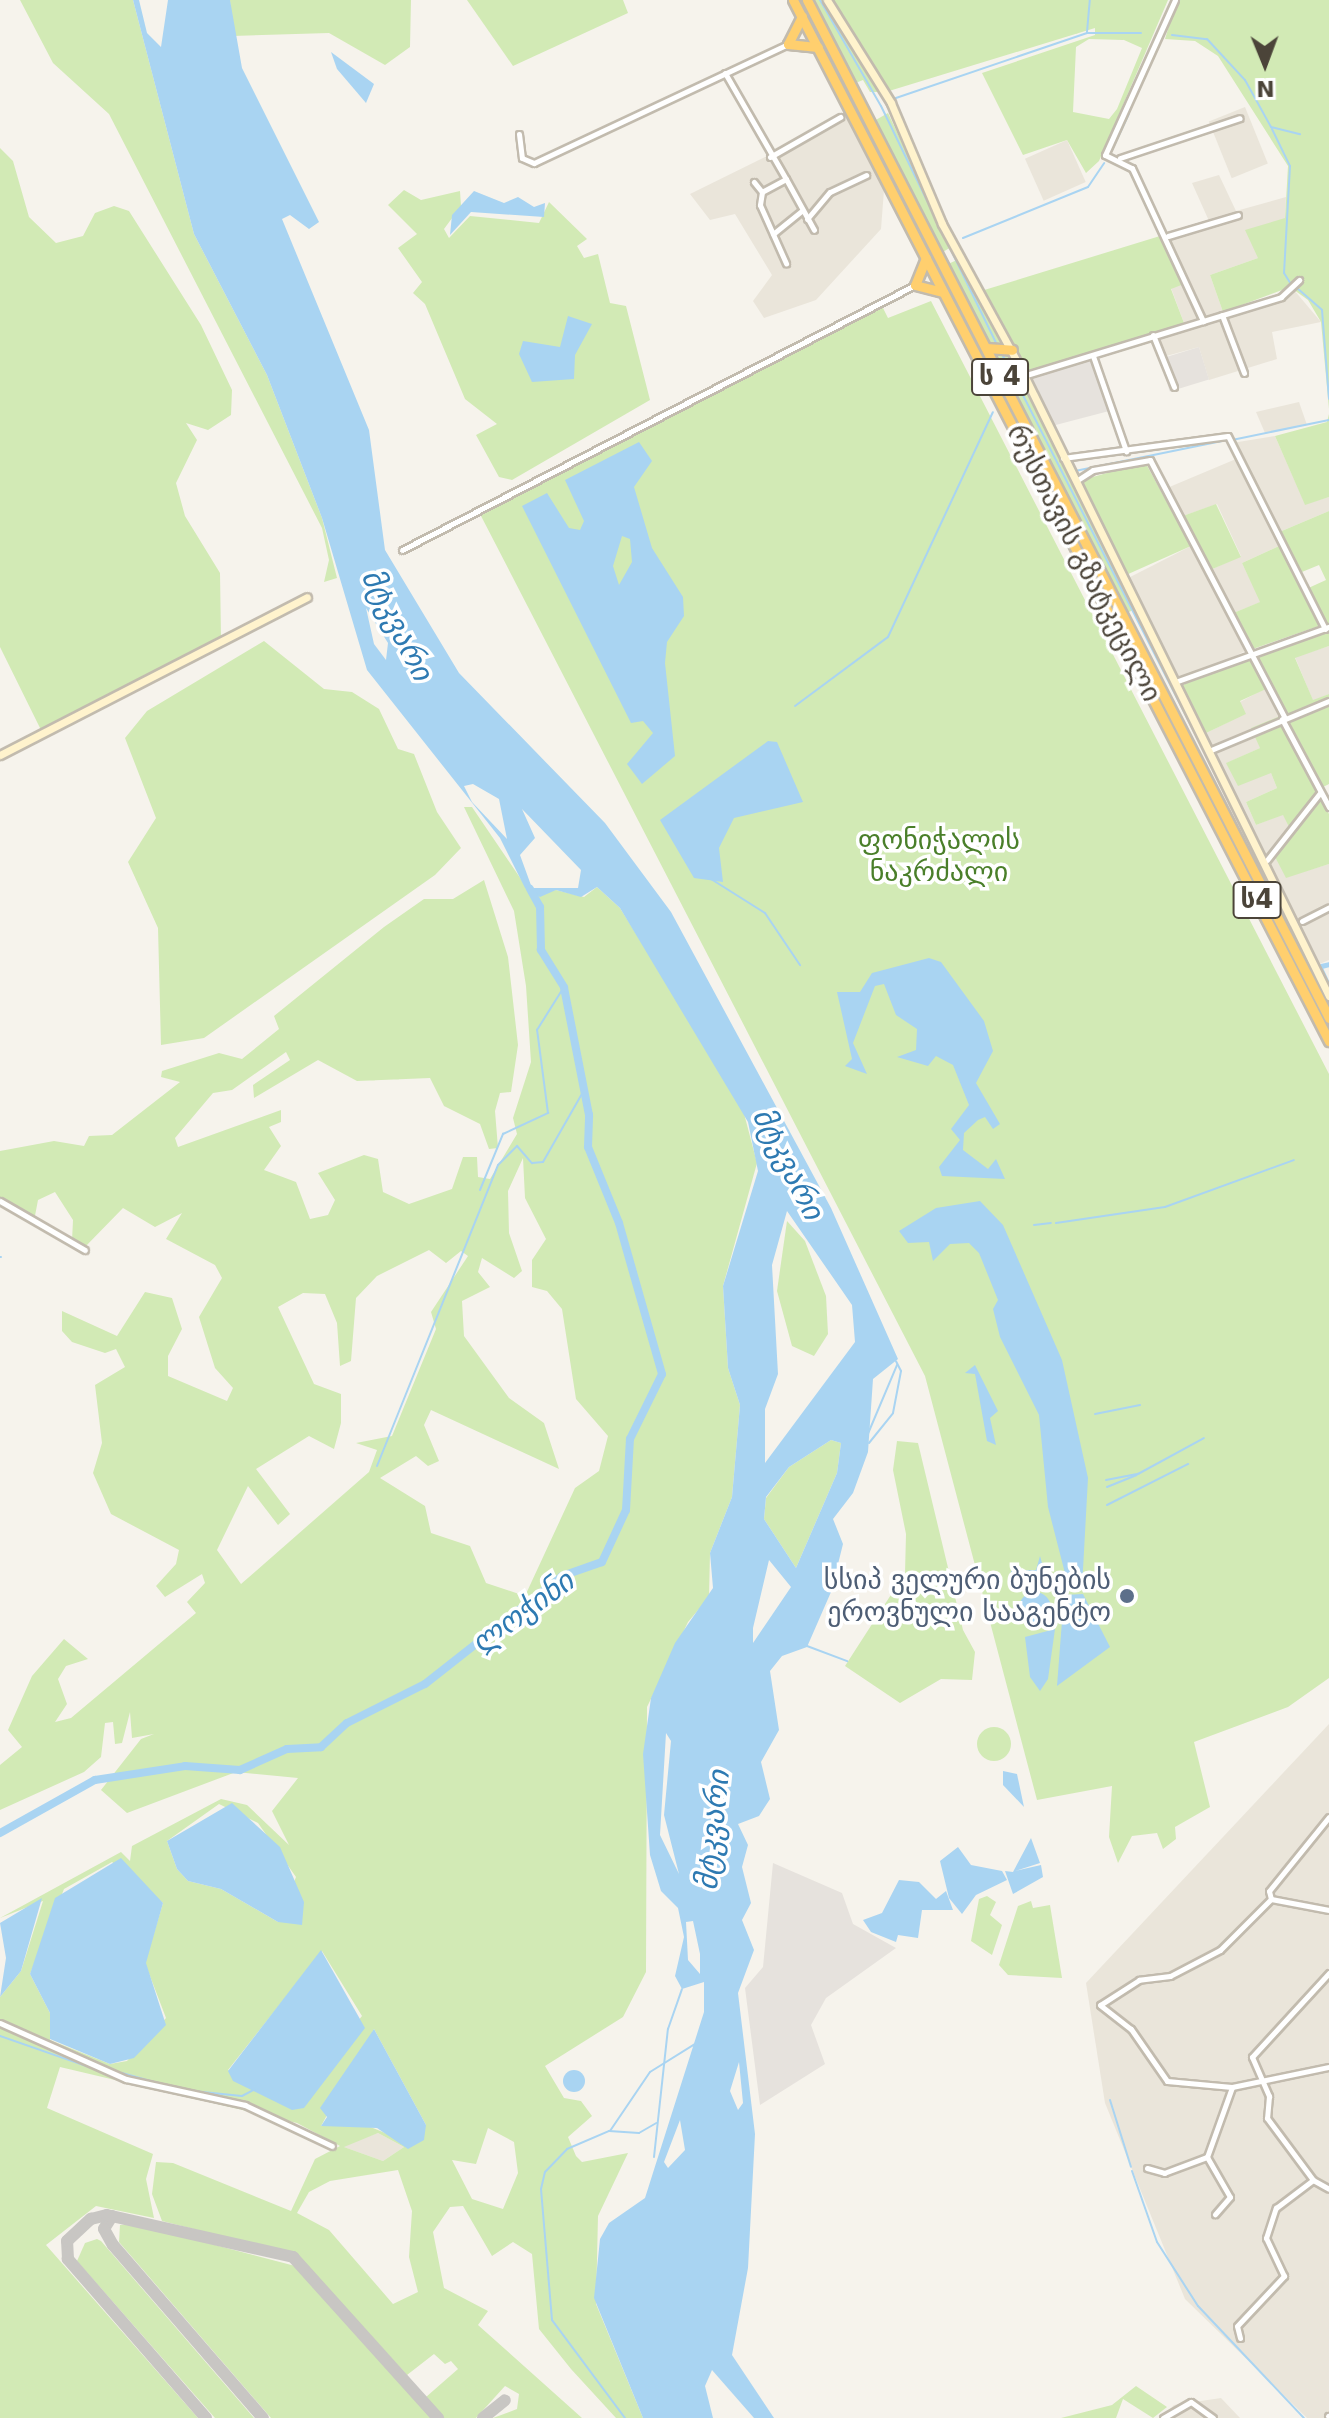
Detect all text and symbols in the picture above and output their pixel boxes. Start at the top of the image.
north arrow [1225,24,1305,104]
text: N [1256,76,1275,101]
road number: ს 4 [970,355,1030,399]
street label: რუსთავის გზატკეცილი [999,419,1169,707]
water label: მტკვარი [354,563,440,687]
park label: ფონიჭალის ნაკრძალი [858,823,1020,889]
road number: ს4 [1231,878,1283,922]
water label: მტკვარი [745,1102,831,1226]
water label: ლოჭინი [465,1563,581,1661]
place label: სსიპ ველური ბუნების ეროვნული სააგენტო [824,1563,1111,1629]
marker: სსიპ ველური ბუნების ეროვნული სააგენტო [1118,1587,1136,1605]
water label: მტკვარი [689,1768,737,1892]

